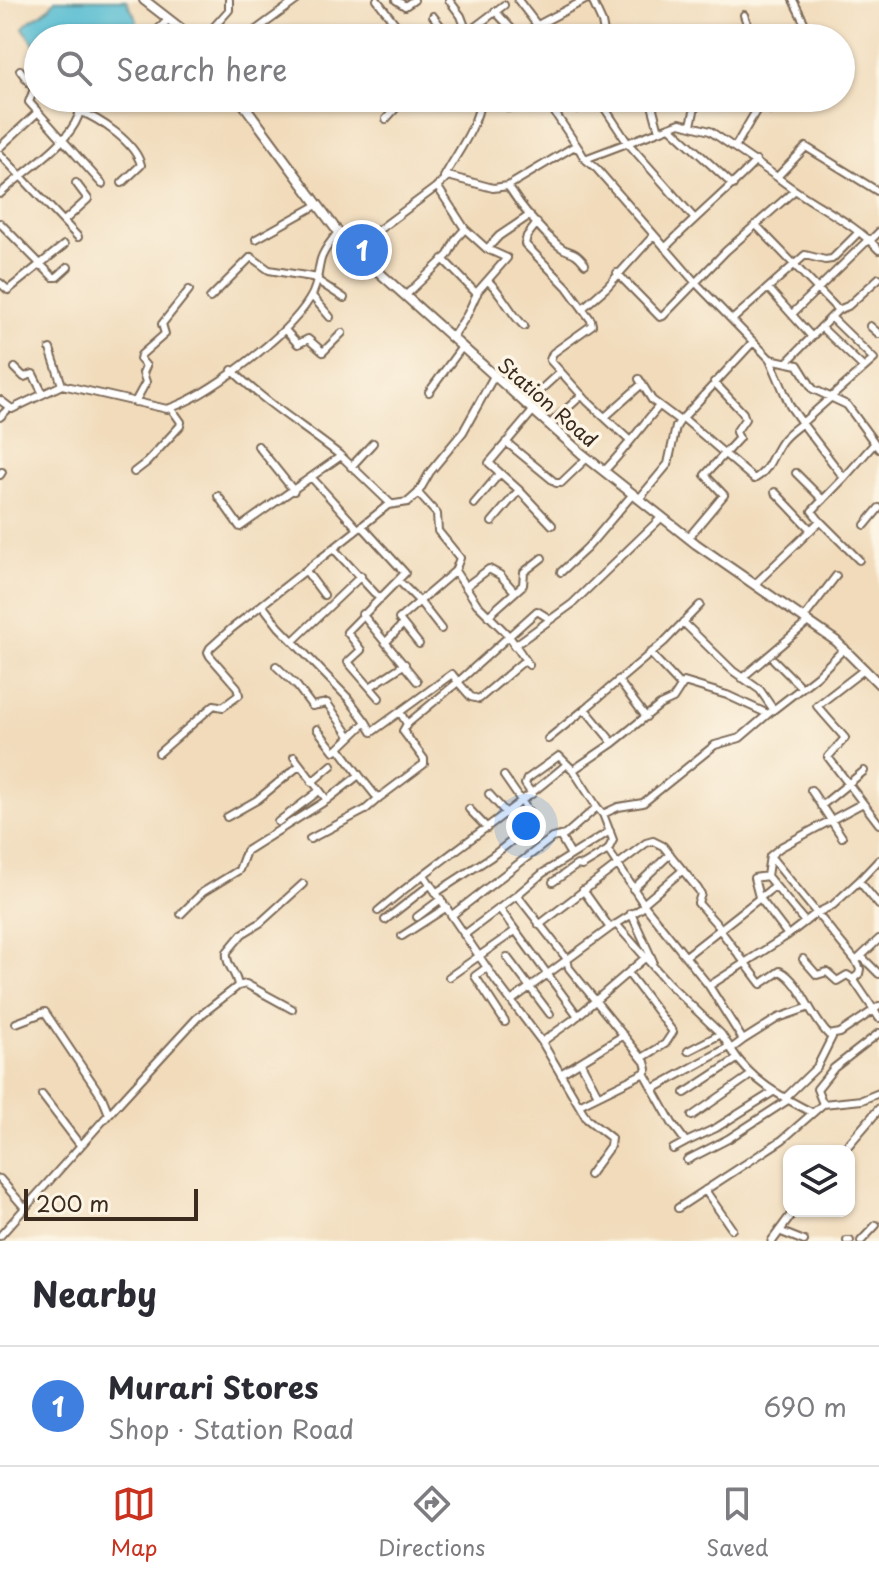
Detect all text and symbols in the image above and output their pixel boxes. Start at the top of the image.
search box [24,24,855,112]
icon: search [52,46,96,90]
text: Search here [116,46,288,91]
pin: 1 [336,220,388,280]
street label: Station Road [491,350,605,454]
your location [506,806,546,846]
map controls [783,1145,855,1217]
button: layers [783,1145,855,1217]
scale bar [24,1185,198,1221]
text: 200 m [36,1186,109,1219]
text: Nearby [32,1267,157,1319]
text: Murari Stores [108,1364,319,1409]
text: 1 [52,1387,64,1426]
text: 690 m [764,1387,847,1426]
text: Shop · Station Road [108,1409,354,1448]
tab: Map [110,1482,157,1563]
tab: Directions [378,1482,485,1563]
tab: Saved [706,1482,769,1563]

